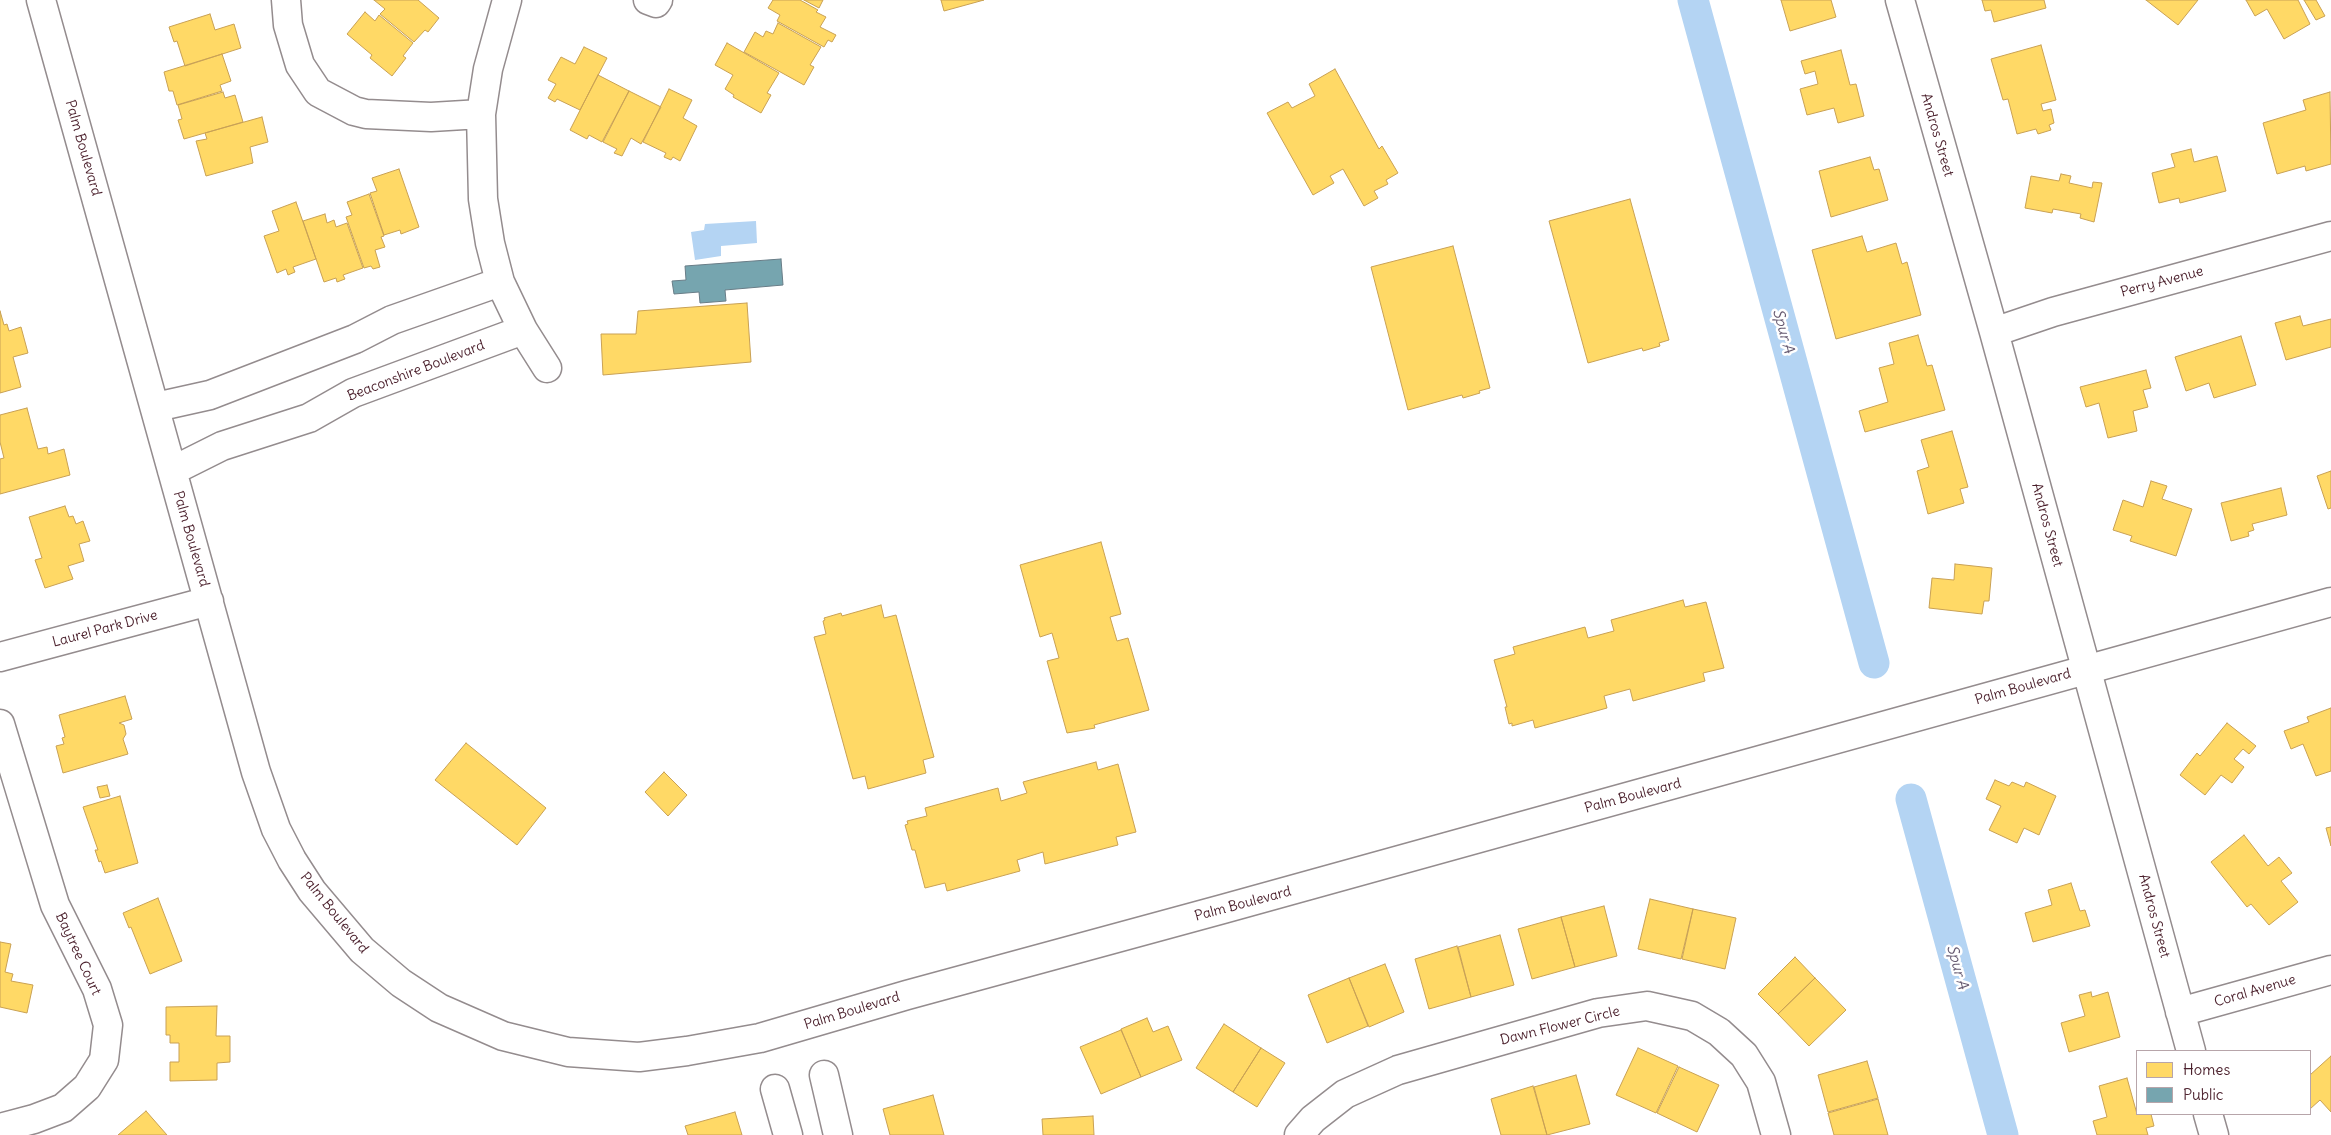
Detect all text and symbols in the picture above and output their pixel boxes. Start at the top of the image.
street label: Andros Street [1917,91,1957,179]
street label: Palm Boulevard [61,98,105,198]
street label: Perry Avenue [2119,263,2205,301]
water label: Spur A [1768,307,1798,355]
street label: Beaconshire Boulevard [345,337,487,405]
street label: Andros Street [2028,481,2066,569]
street label: Palm Boulevard [169,489,213,589]
street label: Laurel Park Drive [51,607,159,651]
street label: Palm Boulevard [1973,665,2073,709]
street label: Palm Boulevard [1583,775,1683,817]
street label: Palm Boulevard [296,869,372,957]
street label: Andros Street [2135,872,2173,960]
street label: Palm Boulevard [1193,883,1293,925]
street label: Baytree Court [52,910,104,998]
water label: Spur A [1942,943,1972,991]
street label: Coral Avenue [2212,971,2298,1011]
street label: Palm Boulevard [802,988,902,1034]
street label: Dawn Flower Circle [1498,1003,1622,1049]
legend [2136,1050,2311,1115]
text: Homes [2183,1060,2230,1079]
text: Public [2183,1085,2223,1104]

